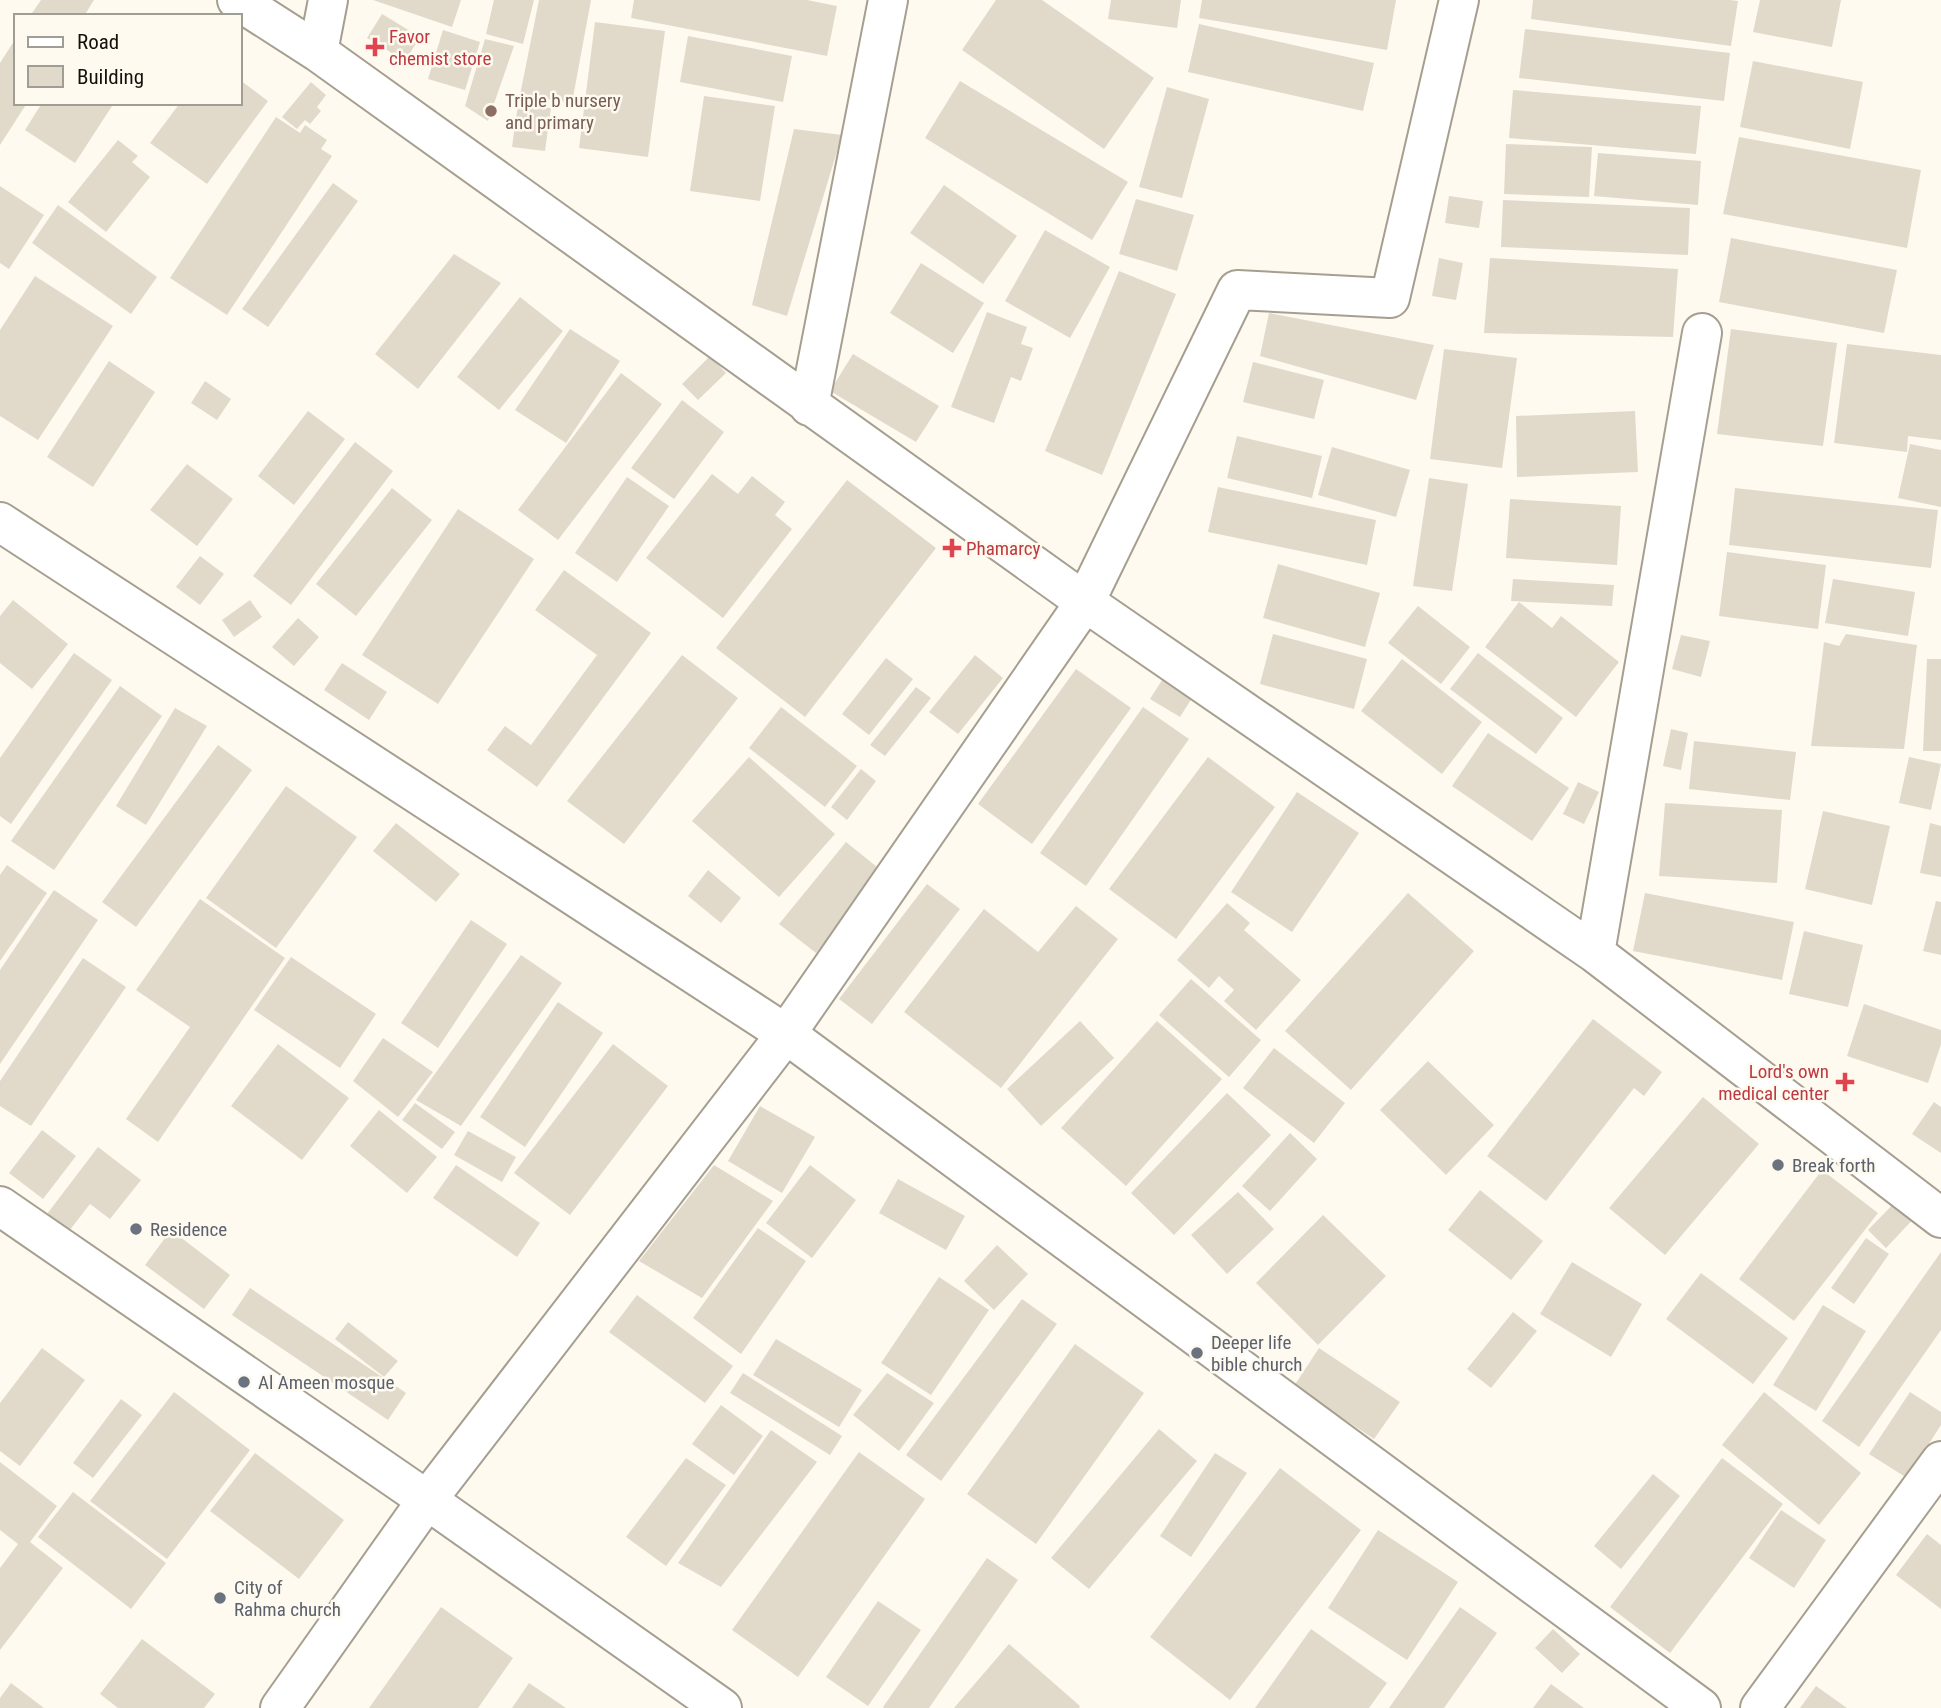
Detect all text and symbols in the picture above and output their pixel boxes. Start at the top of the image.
legend [14,14,242,105]
place label: Favor chemist store [389,25,491,70]
text: Road [77,30,119,54]
marker: Favor chemist store [367,39,383,55]
text: Building [77,65,144,89]
place label: Triple b nursery and primary [505,89,621,134]
marker: Triple b nursery and primary [483,103,499,119]
place label: Phamarcy [966,537,1041,560]
marker: Phamarcy [944,540,960,556]
place label: Lord's own medical center [1718,1060,1829,1105]
marker: Lord's own medical center [1835,1072,1855,1092]
place label: Break forth [1792,1154,1876,1177]
marker: Break forth [1770,1157,1786,1173]
place label: Residence [150,1218,227,1241]
marker: Residence [128,1221,144,1237]
place label: Deeper life bible church [1211,1331,1302,1376]
marker: Deeper life bible church [1189,1345,1205,1361]
place label: Al Ameen mosque [258,1371,395,1394]
marker: Al Ameen mosque [236,1374,252,1390]
place label: City of Rahma church [234,1576,341,1621]
marker: City of Rahma church [212,1590,228,1606]

